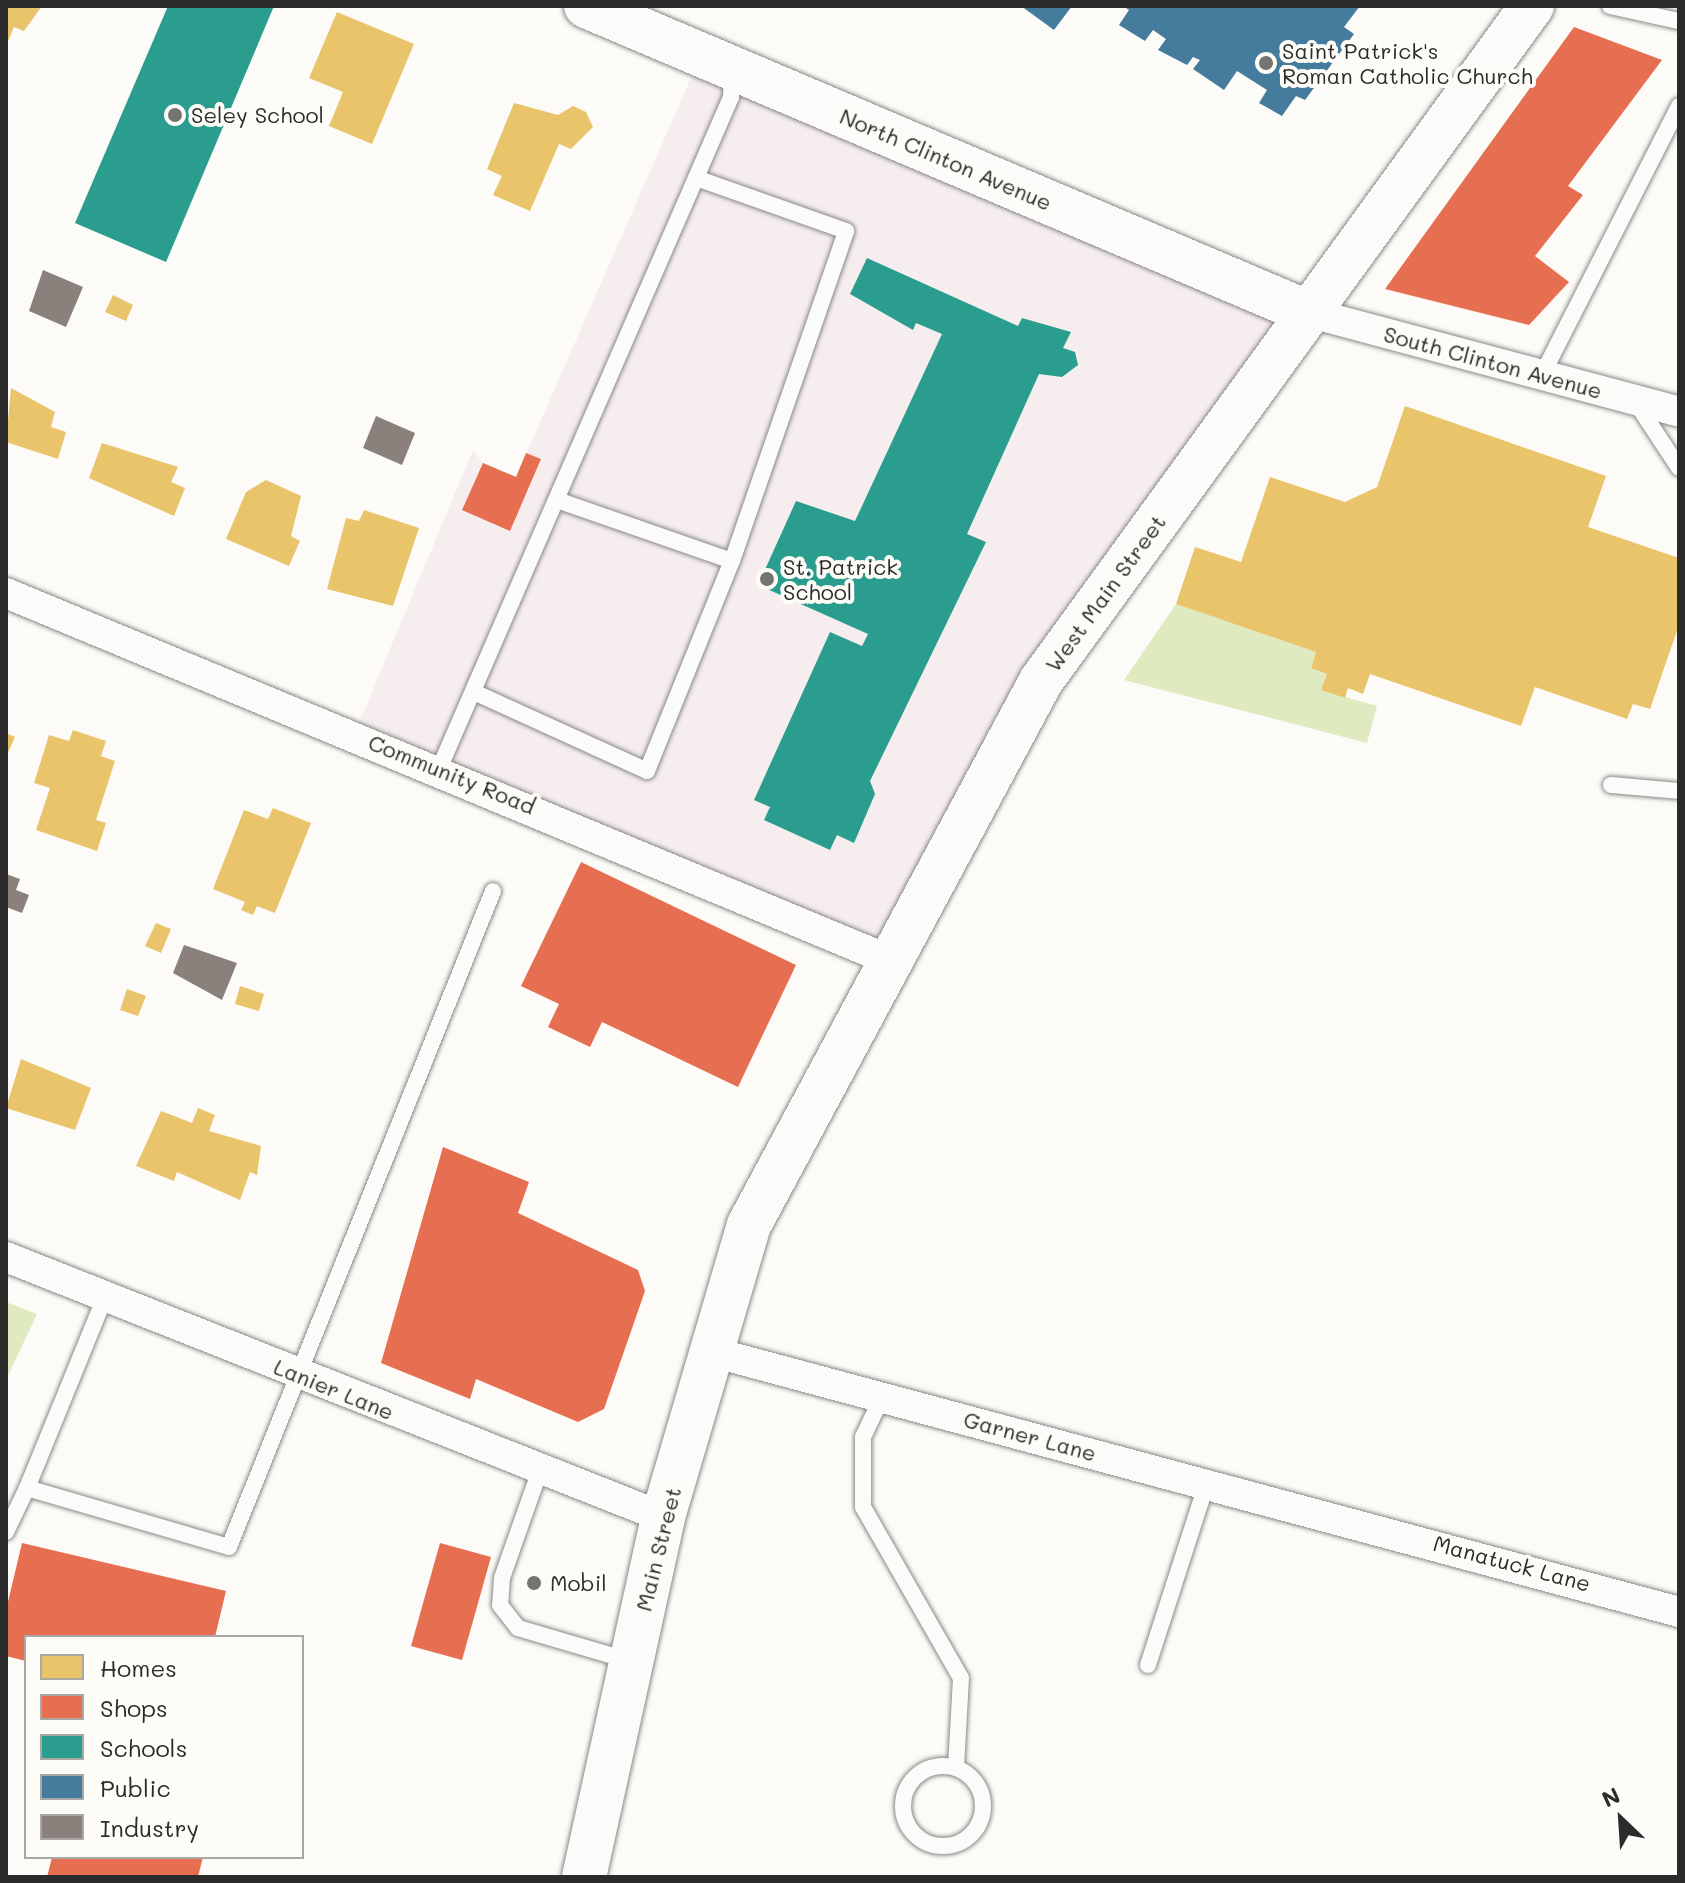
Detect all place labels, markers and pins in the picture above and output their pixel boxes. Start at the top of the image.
place label: Saint Patrick's Roman Catholic Church [1282,37,1533,88]
marker: Saint Patrick's Roman Catholic Church [1257,54,1275,72]
place label: Seley School [191,102,324,128]
marker: Seley School [166,106,184,124]
place label: St. Patrick School [783,553,898,604]
marker: St. Patrick School [758,570,776,588]
place label: Mobil [550,1570,607,1596]
marker: Mobil [525,1574,543,1592]

